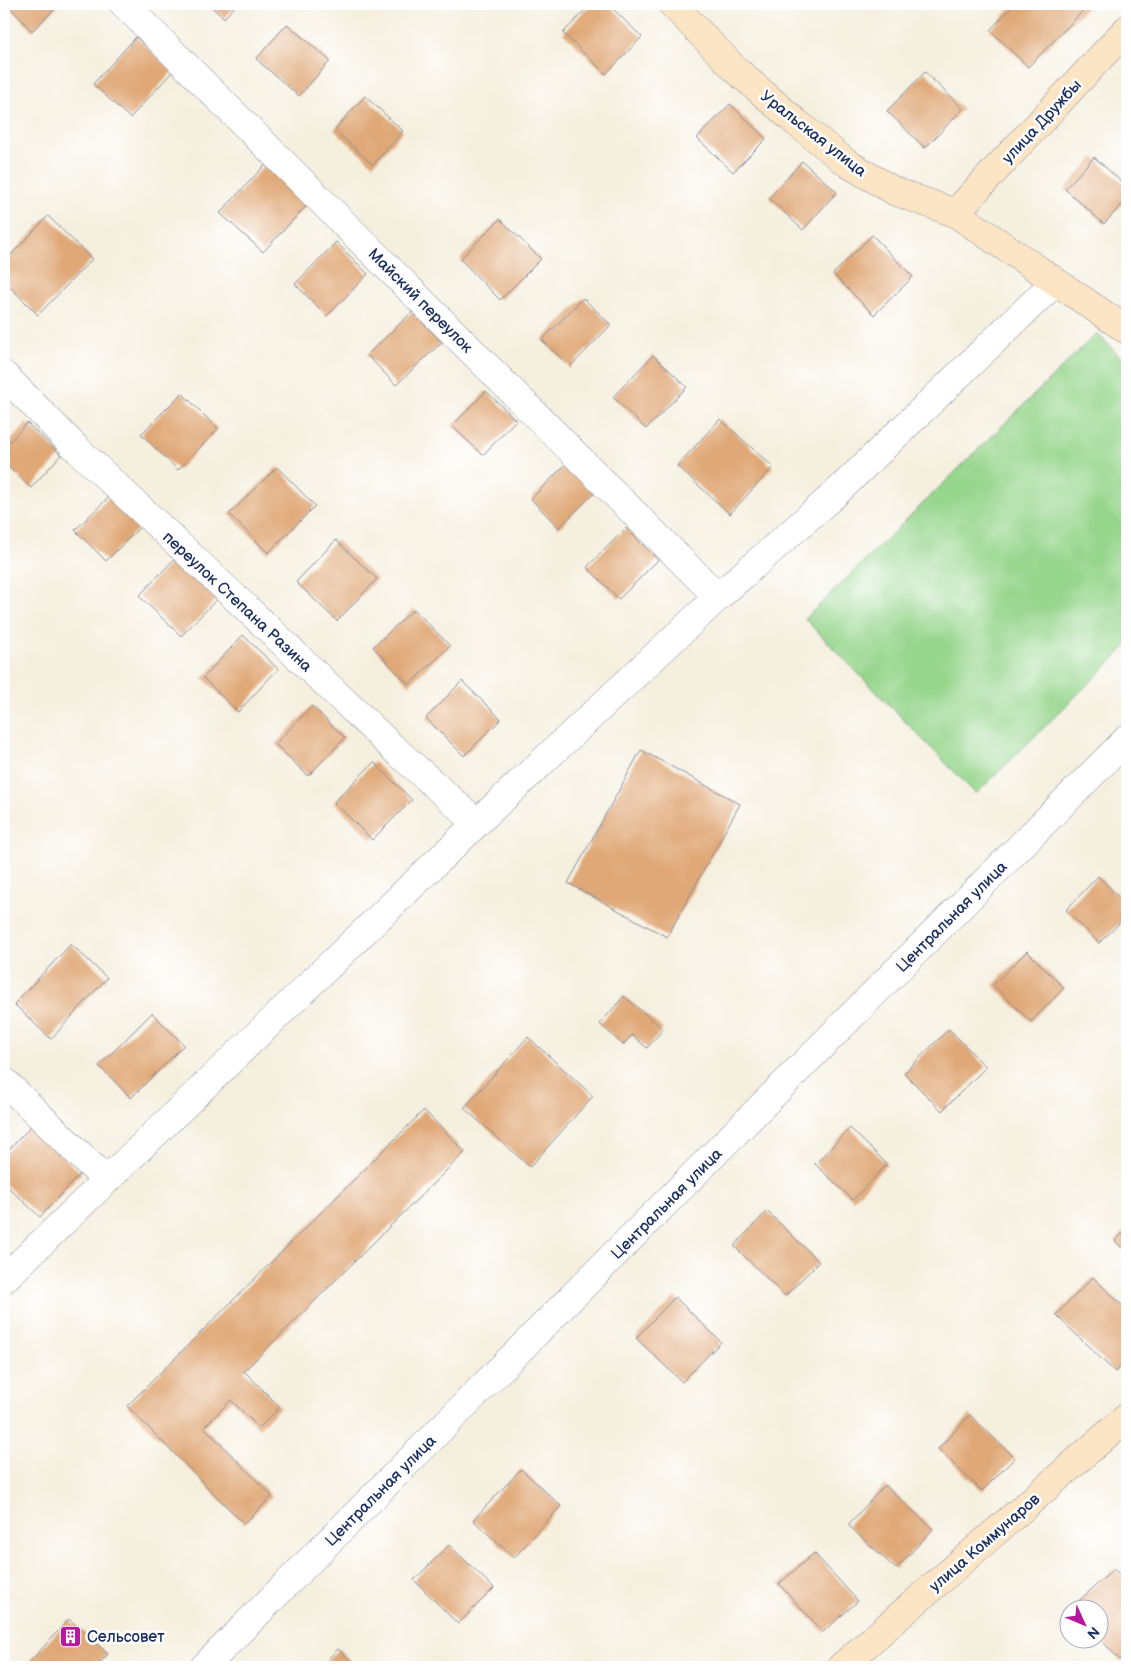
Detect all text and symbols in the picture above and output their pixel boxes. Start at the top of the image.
street label: улица Дружбы [998,76,1086,168]
street label: Уральская улица [756,87,870,182]
street label: Майский переулок [364,245,477,358]
street label: переулок Степана Разина [158,528,316,677]
street label: Центральная улица [893,857,1012,977]
street label: Центральная улица [608,1144,727,1264]
street label: Центральная улица [322,1431,441,1551]
street label: улица Коммунаров [926,1490,1045,1596]
north arrow [1058,1598,1108,1648]
text: N [1083,1623,1103,1642]
building icon: Сельсовет [59,1624,83,1648]
place label: Сельсовет [87,1628,165,1647]

